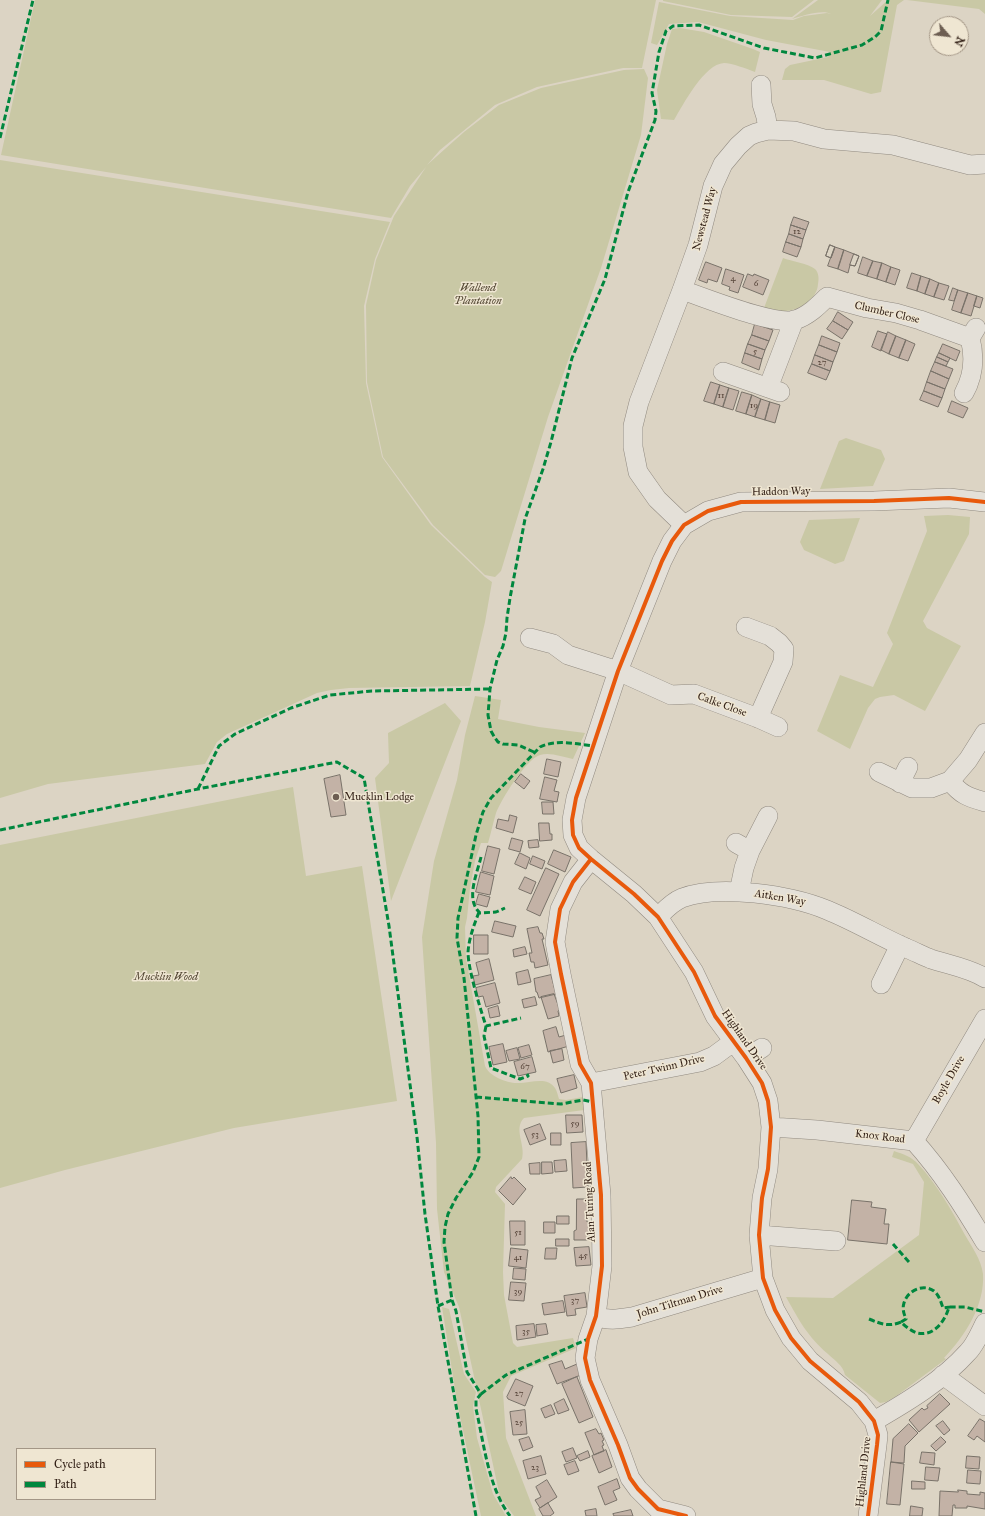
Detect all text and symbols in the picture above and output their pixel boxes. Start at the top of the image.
north arrow [929,16,969,56]
text: N [951,34,967,49]
street label: Newstead Way [690,186,720,252]
house number: 12 [793,227,801,237]
house number: 4 [730,274,736,284]
house number: 6 [754,279,758,289]
park label: Wallend Plantation [454,281,502,307]
street label: Clumber Close [853,299,921,327]
house number: 5 [753,347,757,357]
house number: 27 [818,358,826,368]
house number: 11 [717,391,725,401]
house number: 19 [750,401,758,411]
street label: Haddon Way [752,485,810,499]
street label: Calke Close [695,690,749,720]
place label: Mucklin Lodge [344,790,414,804]
marker: Mucklin Lodge [331,792,341,802]
street label: Aitken Way [753,887,807,909]
park label: Mucklin Wood [134,970,198,984]
street label: Highland Drive [718,1007,770,1073]
street label: Peter Twinn Drive [622,1052,706,1084]
street label: Boyle Drive [930,1054,968,1106]
house number: 67 [520,1062,530,1072]
house number: 59 [570,1119,580,1129]
street label: Knox Road [854,1127,906,1147]
house number: 53 [531,1130,539,1140]
street label: Alan Turing Road [581,1161,599,1243]
house number: 51 [514,1228,522,1238]
house number: 45 [578,1251,588,1261]
house number: 41 [514,1253,522,1263]
street label: John Tiltman Drive [635,1283,725,1321]
house number: 39 [514,1287,522,1297]
house number: 37 [571,1296,579,1306]
house number: 35 [522,1327,530,1337]
house number: 27 [514,1389,524,1399]
house number: 25 [515,1418,523,1428]
street label: Highland Drive [854,1436,874,1508]
legend [16,1448,156,1500]
text: Cycle path [54,1457,106,1471]
house number: 23 [531,1463,539,1473]
text: Path [54,1477,77,1491]

